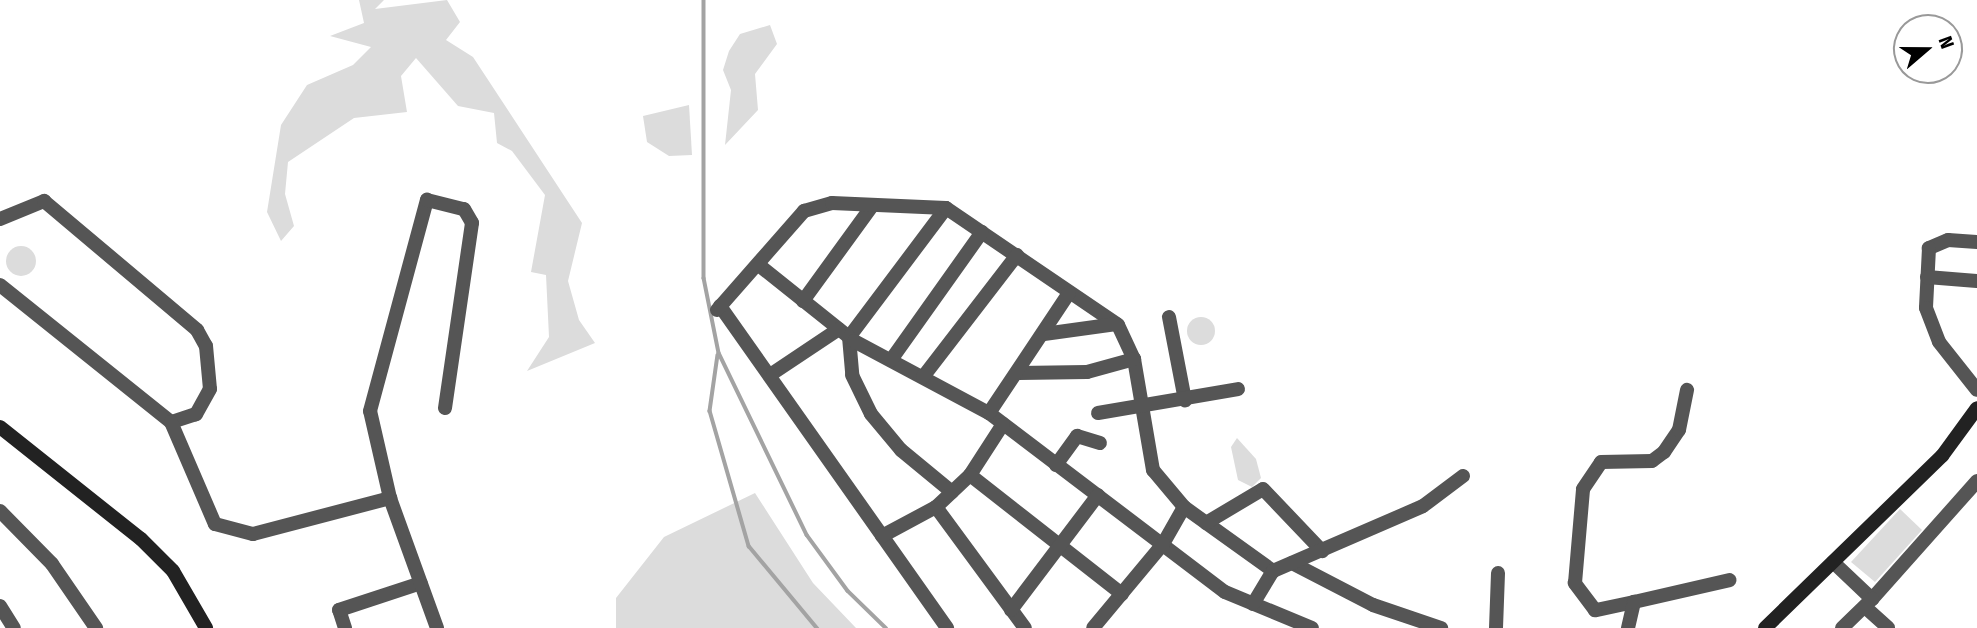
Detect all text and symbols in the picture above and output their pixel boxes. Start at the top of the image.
north arrow [1893,14,1963,84]
text: N [1934,33,1959,52]

